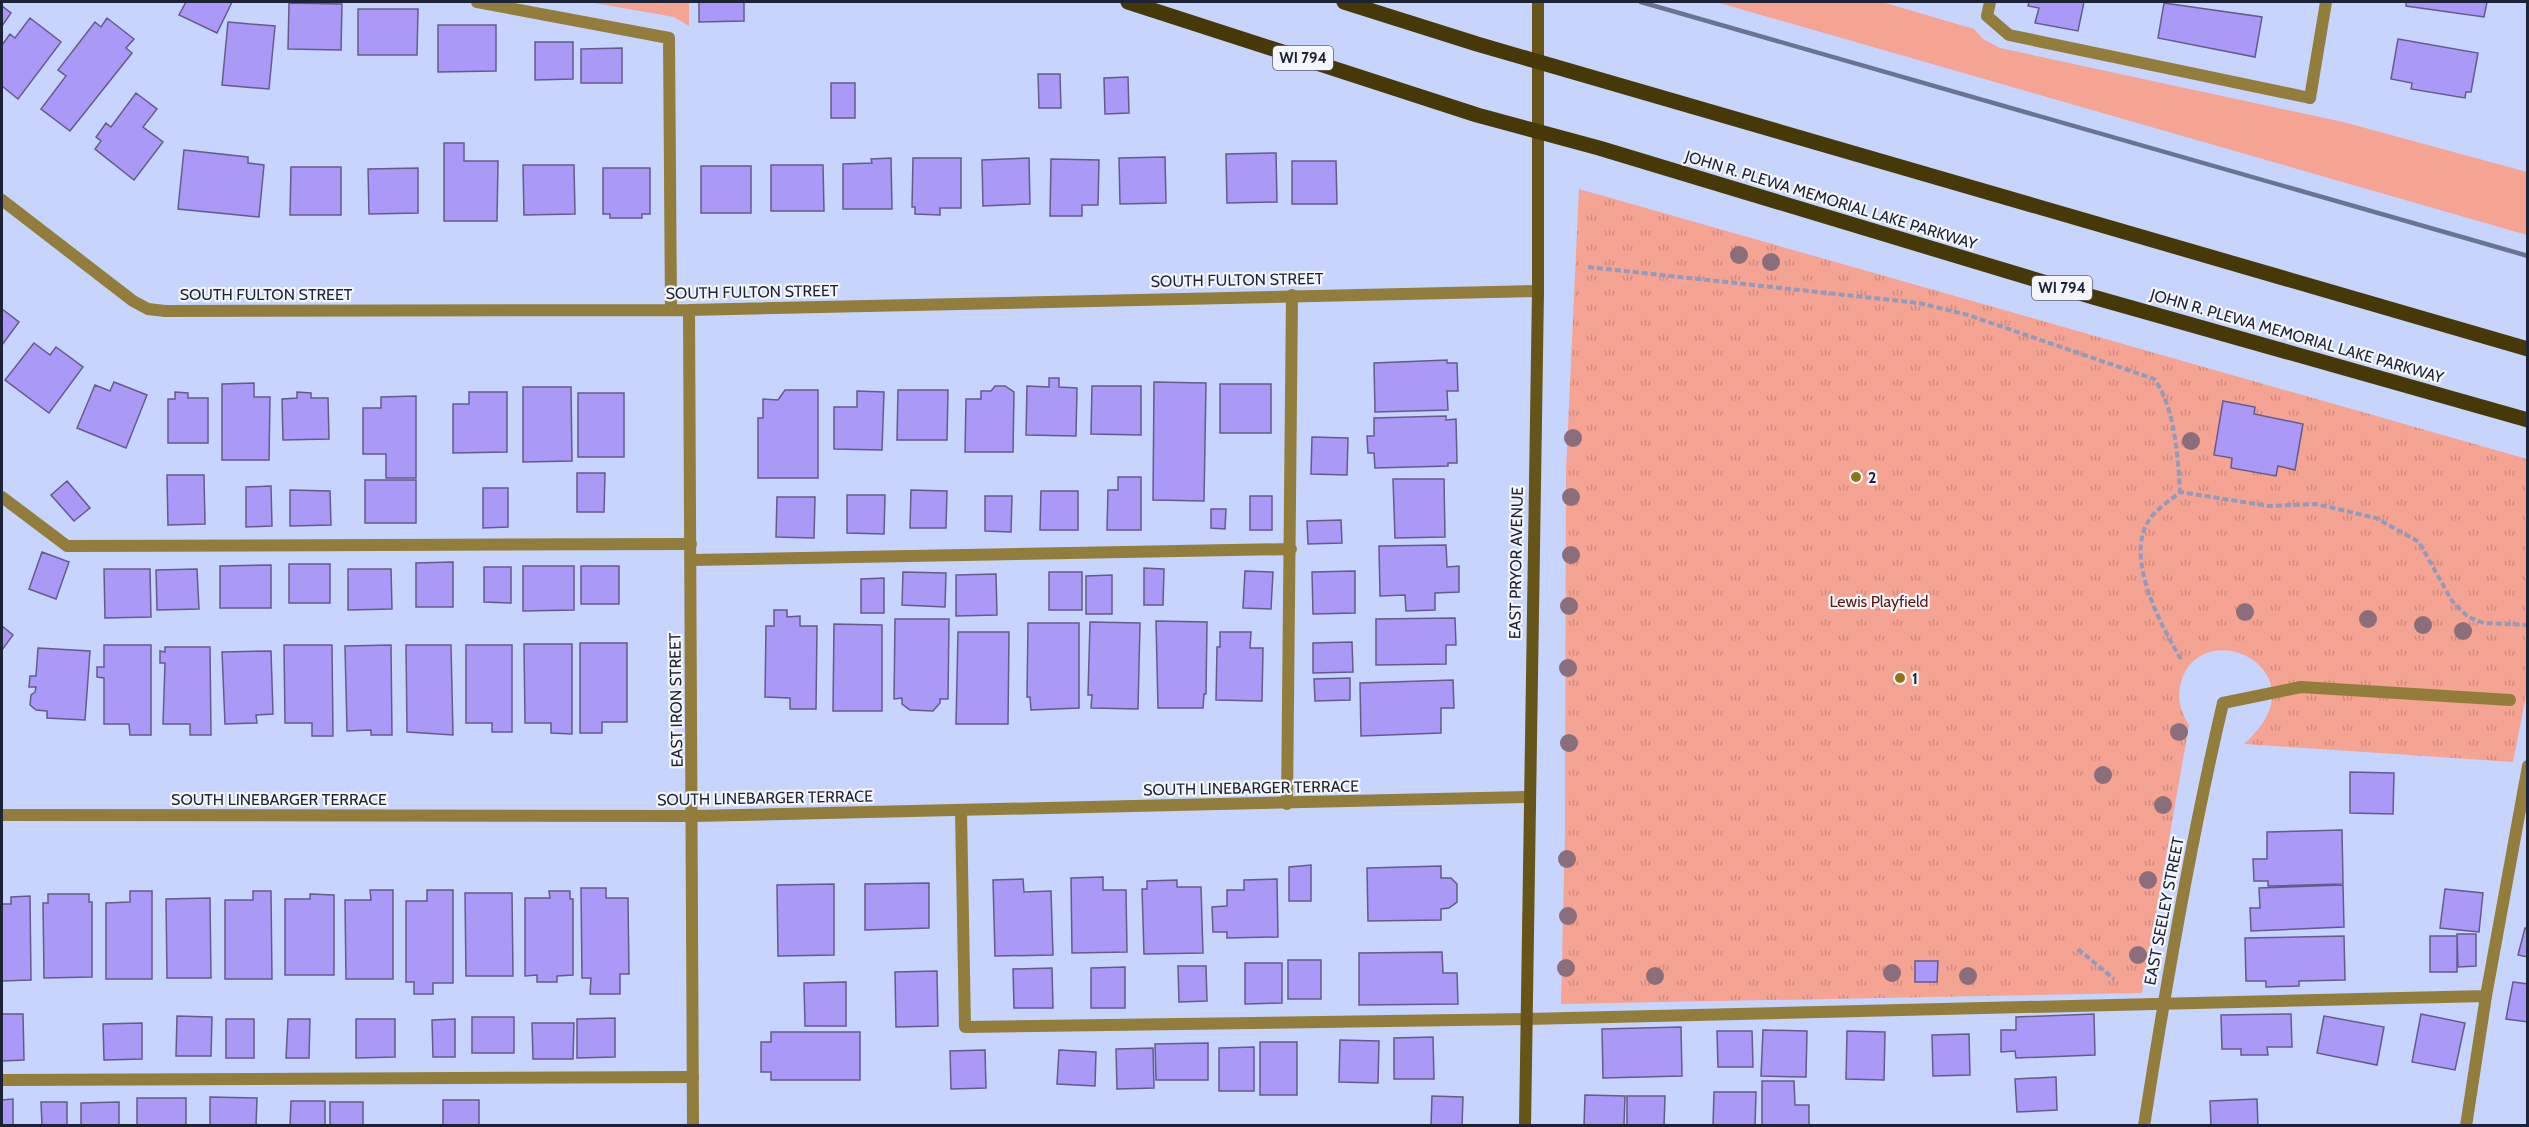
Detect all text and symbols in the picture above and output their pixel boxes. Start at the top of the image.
road number: WI 794 [1273,46,1333,70]
street label: JOHN R. PLEWA MEMORIAL LAKE PARKWAY [1682,146,1980,254]
street label: SOUTH FULTON STREET [1151,269,1324,291]
road number: WI 794 [2032,276,2092,300]
street label: SOUTH FULTON STREET [666,281,839,303]
street label: SOUTH FULTON STREET [180,285,353,304]
street label: JOHN R. PLEWA MEMORIAL LAKE PARKWAY [2147,285,2447,387]
place label: 2 [1868,468,1876,487]
marker: 2 [1849,470,1863,484]
street label: EAST PRYOR AVENUE [1505,486,1527,639]
park label: Lewis Playfield [1829,592,1929,611]
street label: EAST IRON STREET [665,632,687,768]
place label: 1 [1912,669,1918,688]
marker: 1 [1893,671,1907,685]
street label: SOUTH LINEBARGER TERRACE [1143,777,1359,799]
street label: SOUTH LINEBARGER TERRACE [657,787,873,809]
street label: SOUTH LINEBARGER TERRACE [171,790,387,809]
street label: EAST SEELEY STREET [2140,835,2188,987]

